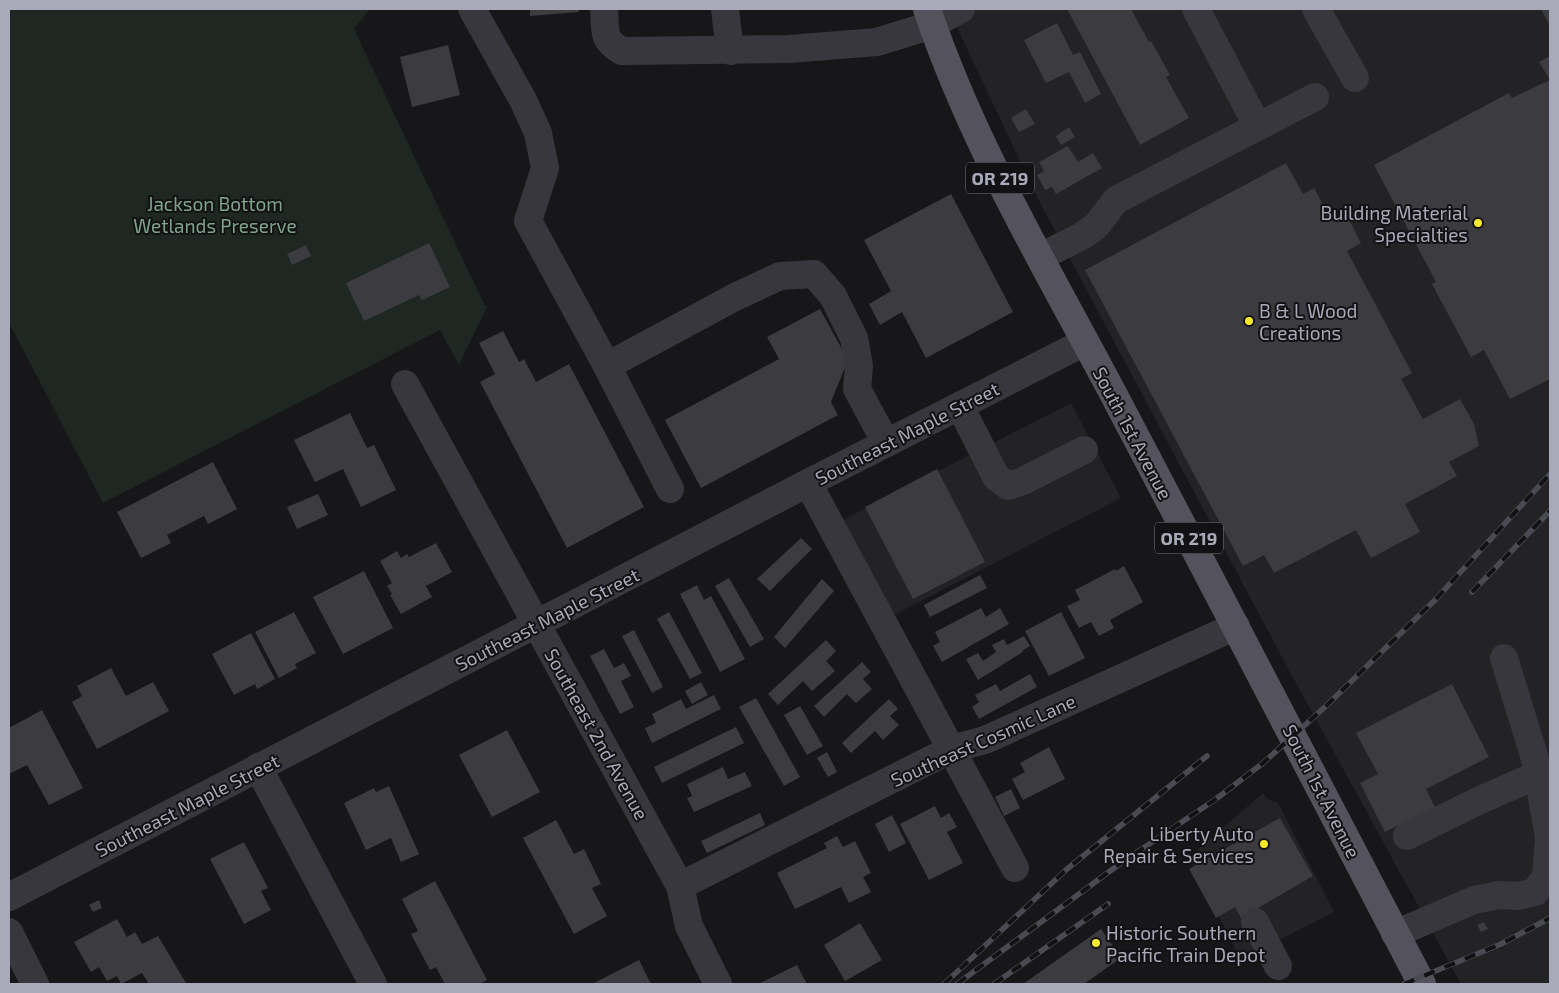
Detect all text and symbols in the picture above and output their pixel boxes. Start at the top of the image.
road number: OR 219 [966,162,1034,194]
park label: Jackson Bottom Wetlands Preserve [133,192,297,237]
place label: Building Material Specialties [1321,201,1468,246]
marker: Building Material Specialties [1472,217,1484,229]
place label: B & L Wood Creations [1259,299,1357,344]
marker: B & L Wood Creations [1243,315,1255,327]
street label: South 1st Avenue [1088,363,1178,503]
street label: Southeast Maple Street [811,377,1003,489]
road number: OR 219 [1155,522,1223,554]
street label: Southeast Maple Street [451,563,643,675]
street label: Southeast 2nd Avenue [540,644,654,824]
street label: Southeast Cosmic Lane [887,689,1079,791]
street label: South 1st Avenue [1278,720,1366,862]
street label: Southeast Maple Street [91,749,283,861]
place label: Liberty Auto Repair & Services [1103,822,1254,867]
marker: Liberty Auto Repair & Services [1258,838,1270,850]
place label: Historic Southern Pacific Train Depot [1106,921,1265,966]
marker: Historic Southern Pacific Train Depot [1090,937,1102,949]

